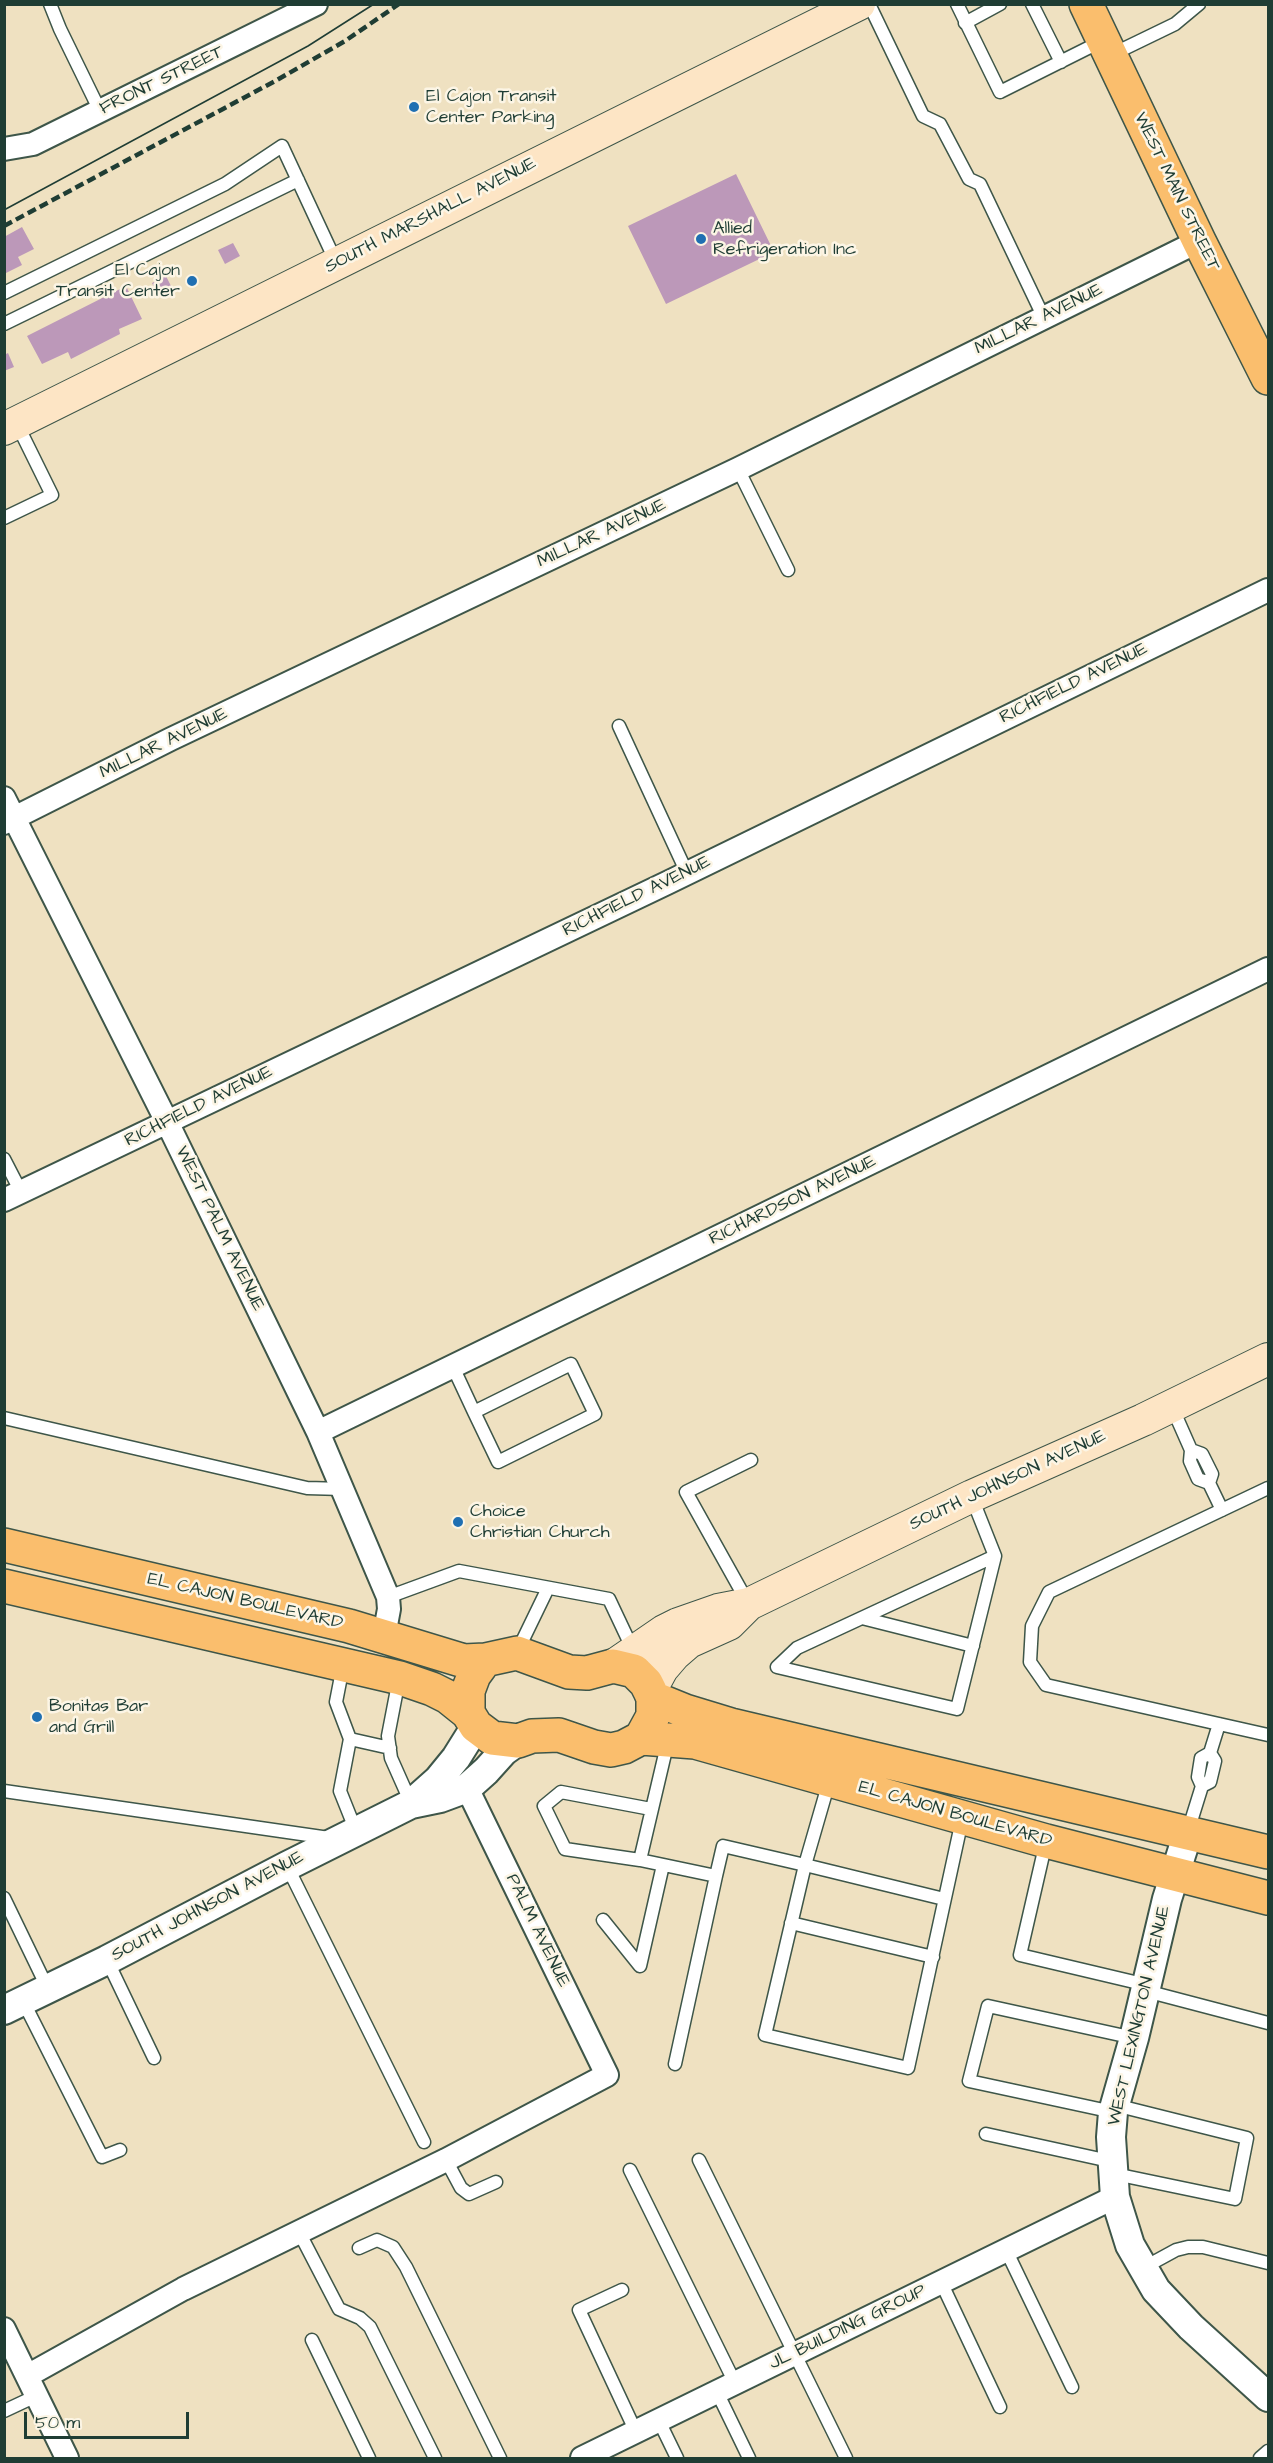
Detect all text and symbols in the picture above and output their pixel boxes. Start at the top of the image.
street label: FRONT STREET [97,42,227,120]
place label: El Cajon Transit Center Parking [426,86,556,128]
marker: El Cajon Transit Center Parking [407,100,421,114]
street label: WEST MAIN STREET [1128,109,1224,275]
street label: SOUTH MARSHALL AVENUE [322,153,540,279]
place label: Allied Refrigeration Inc [713,218,856,260]
marker: Allied Refrigeration Inc [694,232,708,246]
place label: El Cajon Transit Center [56,260,180,302]
marker: El Cajon Transit Center [185,274,199,288]
street label: MILLAR AVENUE [972,280,1106,360]
street label: MILLAR AVENUE [534,495,670,573]
street label: RICHFIELD AVENUE [997,639,1151,729]
street label: MILLAR AVENUE [97,704,231,784]
street label: RICHFIELD AVENUE [560,852,714,942]
street label: RICHFIELD AVENUE [122,1062,276,1152]
street label: WEST PALM AVENUE [170,1143,268,1315]
street label: RICHARDSON AVENUE [706,1151,880,1251]
street label: SOUTH JOHNSON AVENUE [906,1426,1110,1536]
place label: Choice Christian Church [470,1501,610,1544]
marker: Choice Christian Church [451,1515,465,1529]
street label: EL CAJON BOULEVARD [145,1569,345,1635]
place label: Bonitas Bar and Grill [49,1696,148,1738]
marker: Bonitas Bar and Grill [30,1710,44,1724]
street label: EL CAJON BOULEVARD [856,1777,1054,1853]
street label: SOUTH JOHNSON AVENUE [108,1847,308,1967]
street label: PALM AVENUE [500,1871,574,1991]
street label: WEST LEXINGTON AVENUE [1104,1904,1176,2128]
street label: JL BUILDING GROUP [766,2281,930,2375]
scale bar [27,2400,192,2438]
text: 50 m [35,2410,80,2435]

